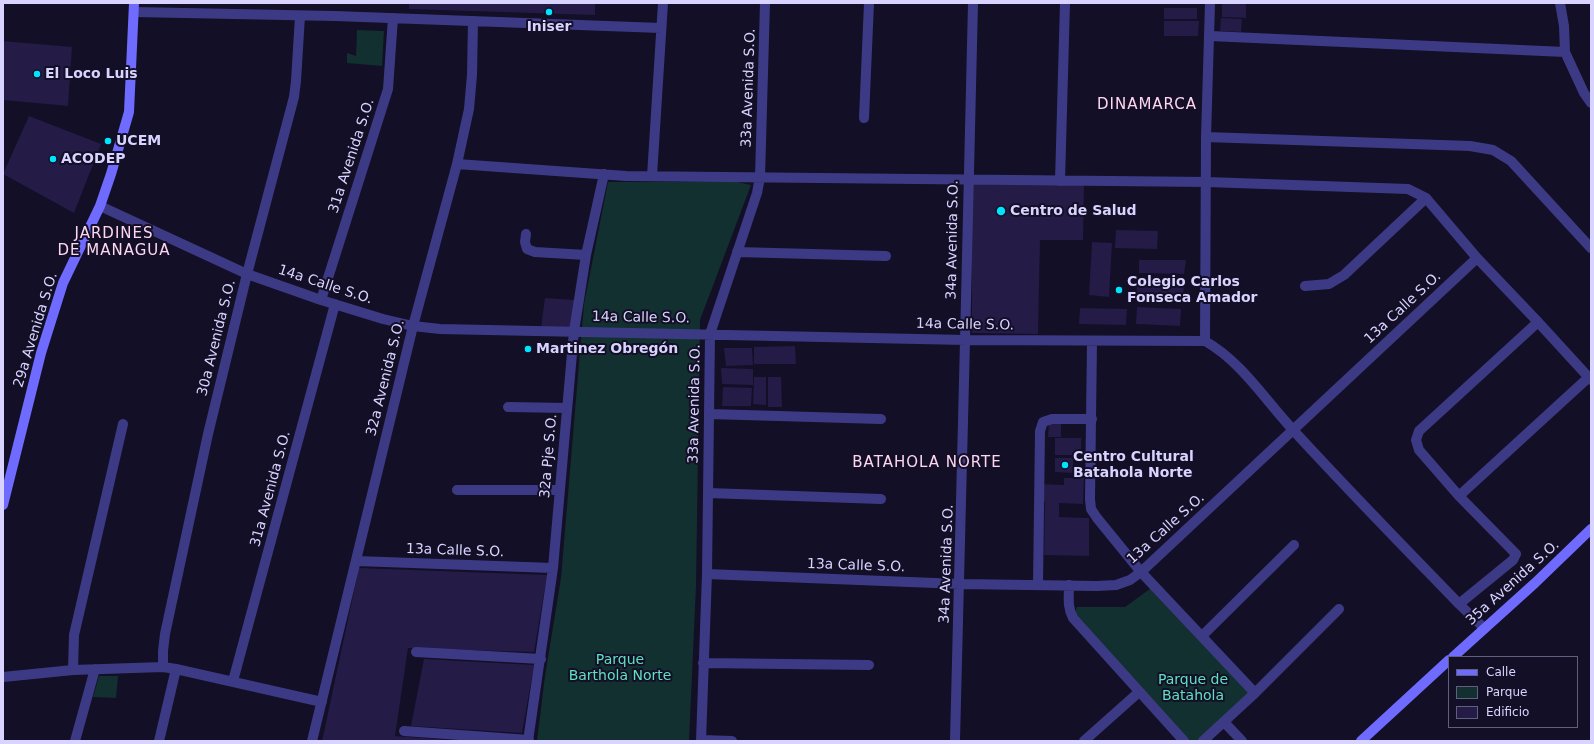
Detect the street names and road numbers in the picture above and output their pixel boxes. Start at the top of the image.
street label: 33a Avenida S.O. [739,28,759,148]
street label: 31a Avenida S.O. [326,97,378,215]
street label: 34a Avenida S.O. [944,180,962,300]
street label: 14a Calle S.O. [276,262,374,308]
street label: 13a Calle S.O. [1361,268,1445,348]
street label: 29a Avenida S.O. [11,270,61,390]
street label: 30a Avenida S.O. [194,278,240,398]
street label: 14a Calle S.O. [592,309,690,327]
street label: 14a Calle S.O. [916,316,1014,334]
street label: 32a Avenida S.O. [363,318,409,438]
street label: 33a Avenida S.O. [686,344,704,464]
street label: 32a Pje S.O. [537,413,561,499]
street label: 31a Avenida S.O. [247,429,295,549]
street label: 13a Calle S.O. [1124,490,1208,568]
street label: 34a Avenida S.O. [937,504,957,624]
street label: 35a Avenida S.O. [1463,537,1563,629]
street label: 13a Calle S.O. [406,541,504,561]
street label: 13a Calle S.O. [807,556,905,576]

